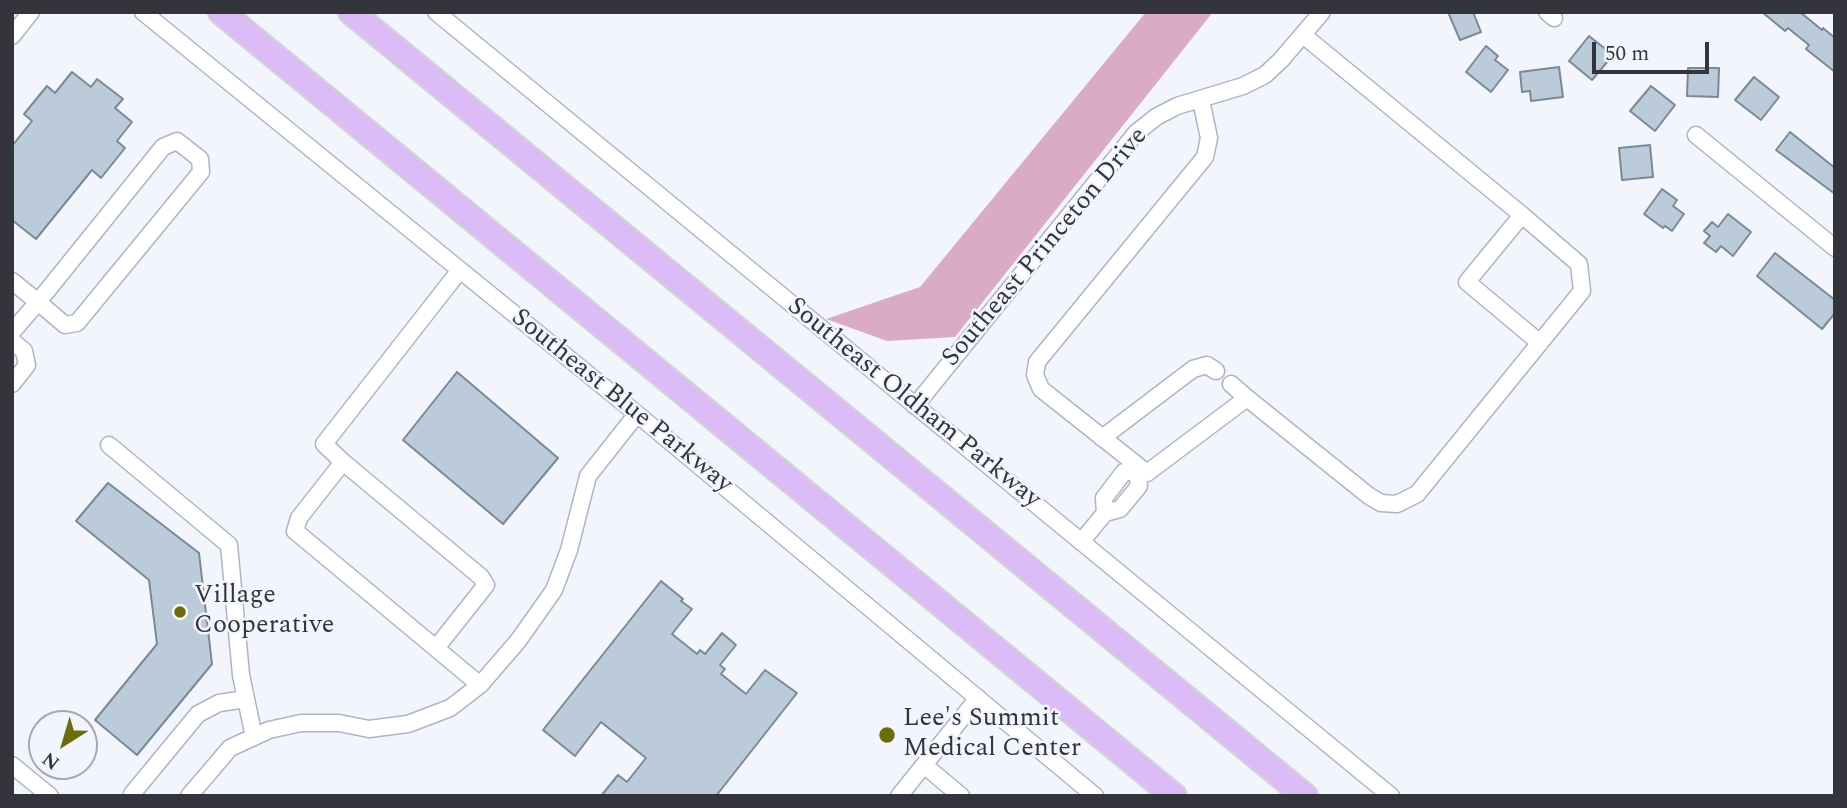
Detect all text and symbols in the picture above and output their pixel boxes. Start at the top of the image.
scale bar [1595,28,1712,72]
text: 50 m [1605,38,1649,70]
street label: Southeast Princeton Drive [937,122,1155,374]
street label: Southeast Oldham Parkway [780,292,1046,516]
street label: Southeast Blue Parkway [504,303,738,501]
place label: Village Cooperative [194,581,334,642]
marker: Village Cooperative [172,604,188,620]
place label: Lee's Summit Medical Center [903,704,1081,766]
north arrow [28,710,98,780]
marker: Lee's Summit Medical Center [877,725,897,745]
text: N [36,744,66,777]

